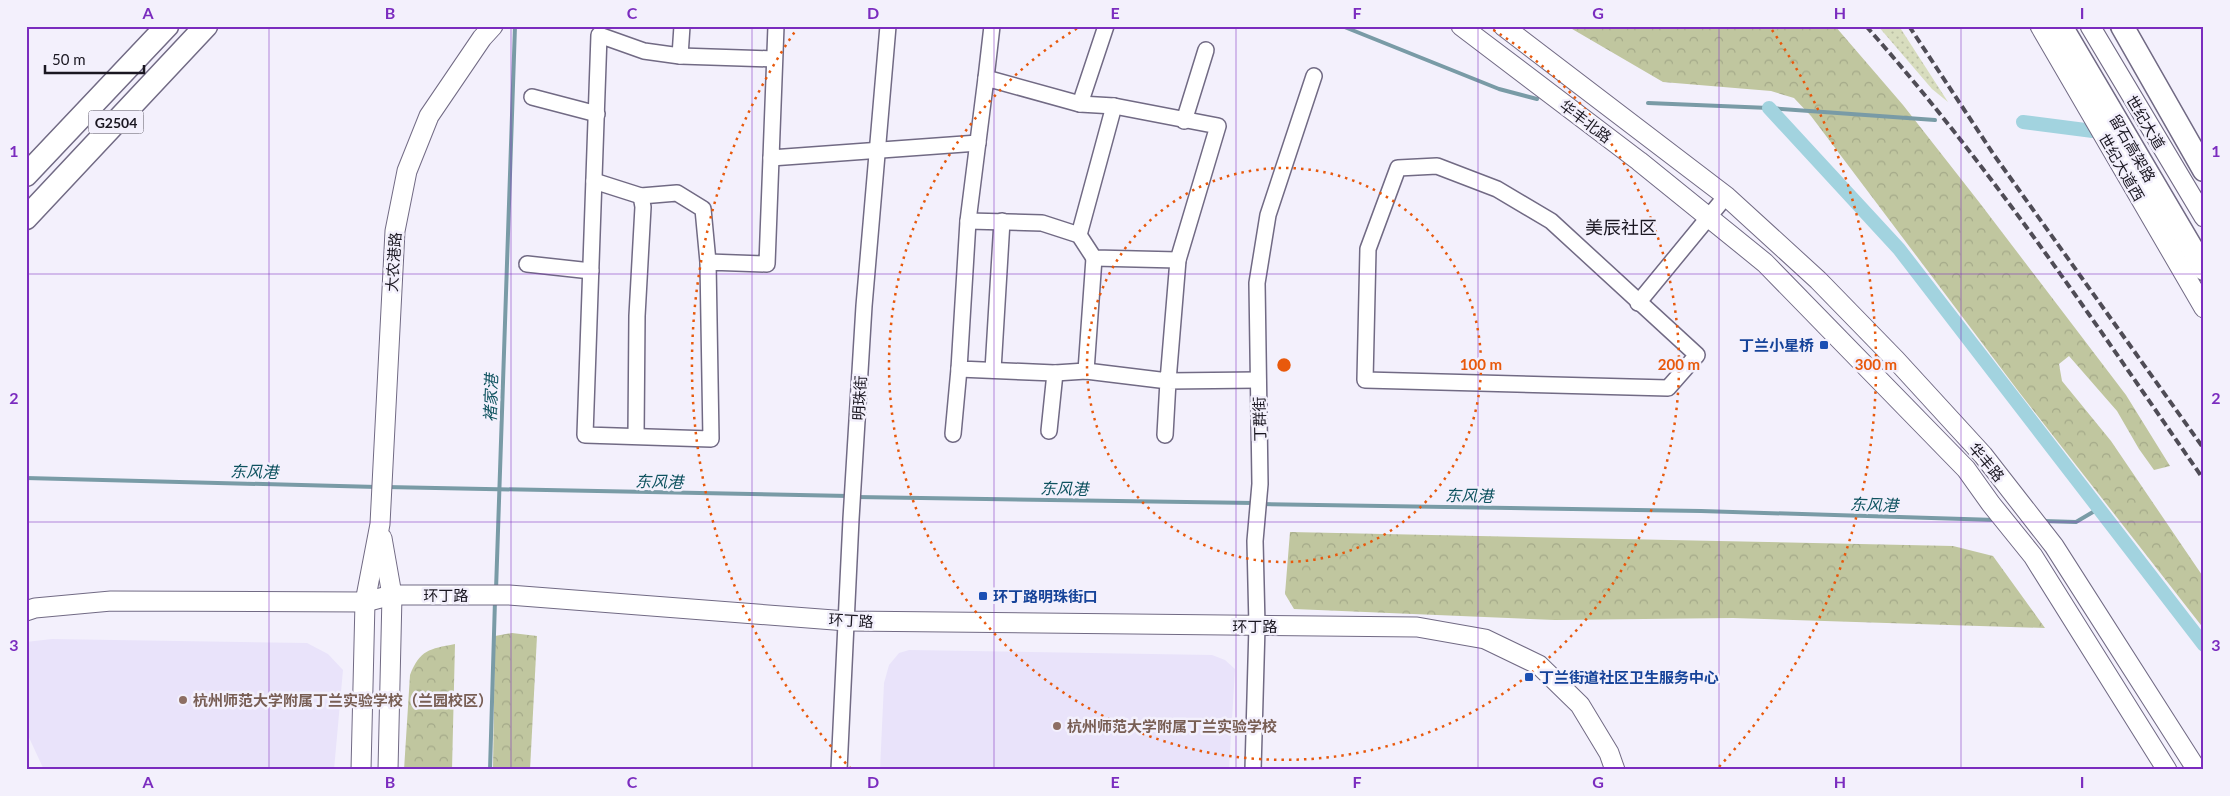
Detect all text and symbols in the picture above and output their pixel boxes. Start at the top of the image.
text: A [141,3,154,22]
text: B [385,3,395,22]
text: C [627,3,638,22]
text: D [867,3,879,22]
text: E [1110,3,1120,22]
text: F [1352,3,1362,22]
text: G [1592,3,1604,22]
text: H [1834,3,1846,22]
text: I [2080,3,2084,22]
scale bar [45,42,144,74]
text: 50 m [52,50,86,68]
street label: 世纪大道 [2123,92,2169,152]
street label: 华丰北路 [1557,96,1615,146]
road number: G2504 [88,110,144,134]
street label: 留石高架路 [2106,111,2160,185]
street label: 世纪大道西 [2095,130,2149,204]
text: 1 [9,141,19,160]
text: 1 [2211,141,2221,160]
district label: 美辰社区 [1585,216,1657,238]
street label: 大农港路 [382,231,404,293]
place label: 丁兰小星桥 [1739,336,1814,354]
marker: 丁兰小星桥 [1818,339,1830,351]
text: 100 m [1460,355,1502,373]
text: 200 m [1658,355,1700,373]
text: 300 m [1855,355,1897,373]
centre of rings [1275,356,1293,374]
water label: 褚家港 [480,372,500,422]
street label: 明珠街 [849,375,869,421]
text: 2 [9,388,19,407]
text: 2 [2211,388,2221,407]
street label: 丁群街 [1250,396,1268,442]
street label: 华丰路 [1966,439,2008,485]
water label: 东风港 [230,461,280,481]
water label: 东风港 [635,471,685,491]
water label: 东风港 [1040,478,1090,498]
water label: 东风港 [1445,485,1495,505]
water label: 东风港 [1850,494,1900,514]
street label: 环丁路 [423,586,469,604]
place label: 环丁路明珠街口 [993,587,1098,605]
marker: 环丁路明珠街口 [977,590,989,602]
street label: 环丁路 [828,610,874,630]
street label: 环丁路 [1232,617,1278,635]
text: 3 [9,635,19,654]
text: 3 [2211,635,2221,654]
place label: 丁兰街道社区卫生服务中心 [1539,668,1719,686]
marker: 丁兰街道社区卫生服务中心 [1523,671,1535,683]
place label: 杭州师范大学附属丁兰实验学校（兰园校区） [193,691,493,709]
marker: 杭州师范大学附属丁兰实验学校（兰园校区） [177,694,189,706]
place label: 杭州师范大学附属丁兰实验学校 [1067,717,1277,735]
marker: 杭州师范大学附属丁兰实验学校 [1051,720,1063,732]
text: A [141,772,154,791]
text: B [385,772,395,791]
text: C [627,772,638,791]
text: D [867,772,879,791]
text: E [1110,772,1120,791]
text: F [1352,772,1362,791]
text: G [1592,772,1604,791]
text: H [1834,772,1846,791]
text: I [2080,772,2084,791]

